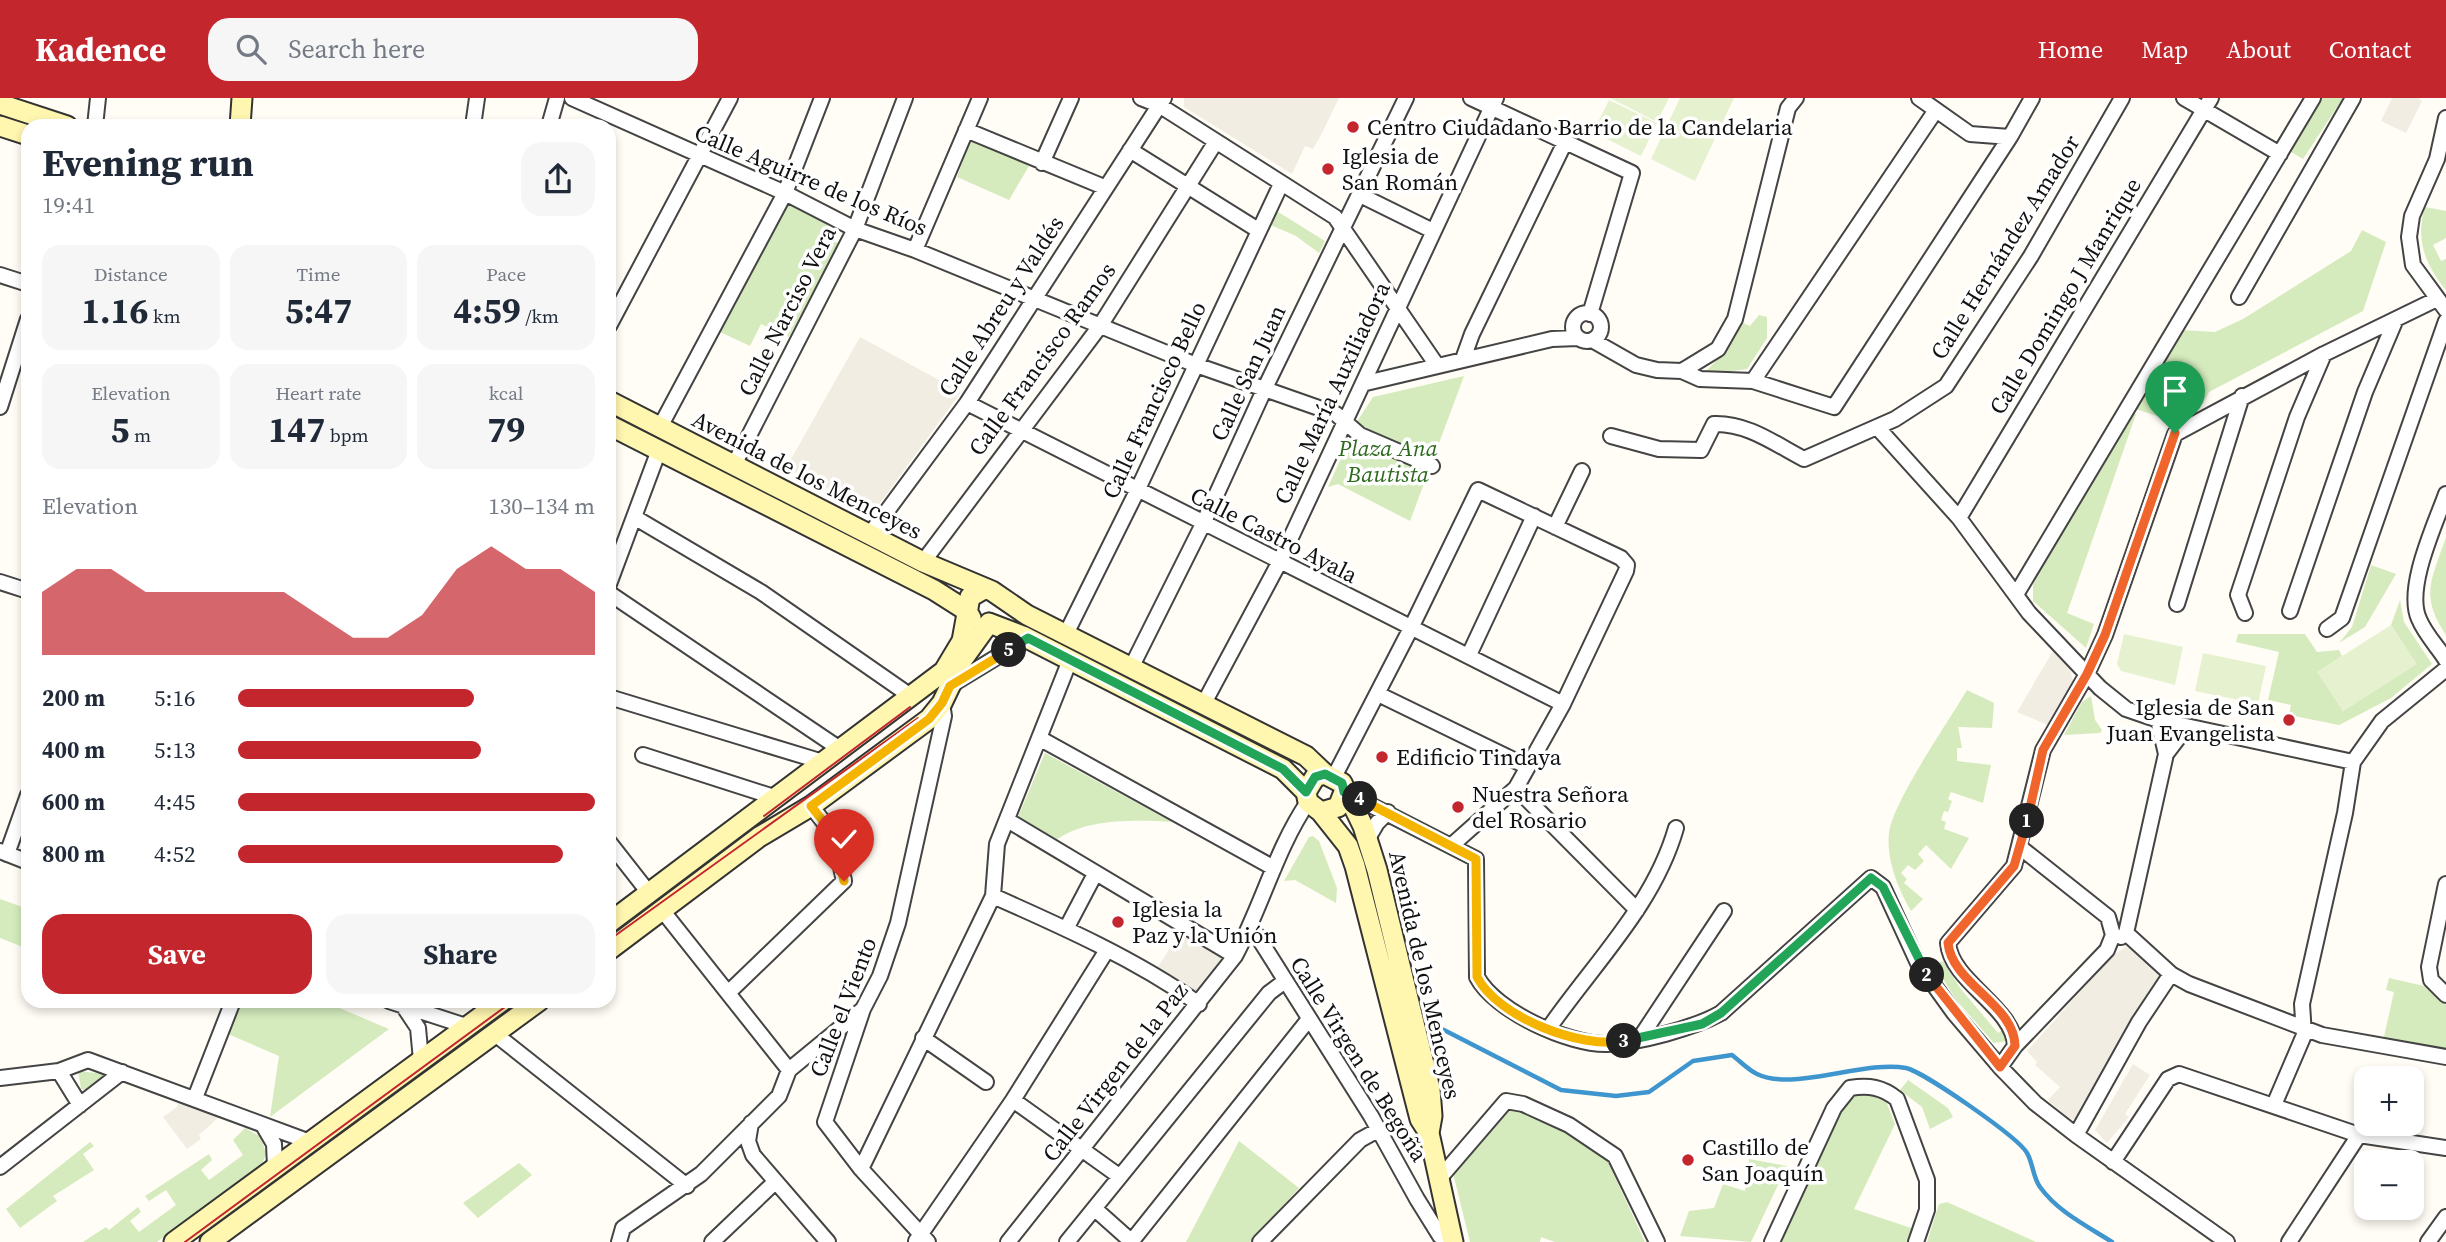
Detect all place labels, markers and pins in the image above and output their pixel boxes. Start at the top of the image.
place label: Centro Ciudadano Barrio de la Candelaria [1367,111,1793,143]
marker: Centro Ciudadano Barrio de la Candelaria [1345,119,1361,135]
place label: Iglesia de San Román [1342,140,1458,198]
marker: Iglesia de San Román [1320,161,1336,177]
pin [2145,361,2205,433]
pin: 5 [992,632,1026,668]
place label: Iglesia de San Juan Evangelista [2106,691,2275,749]
marker: Iglesia de San Juan Evangelista [2281,712,2297,728]
place label: Edificio Tindaya [1396,741,1562,773]
marker: Edificio Tindaya [1374,749,1390,765]
place label: Nuestra Señora del Rosario [1472,778,1629,836]
pin: 4 [1342,782,1378,816]
marker: Nuestra Señora del Rosario [1450,799,1466,815]
pin: 1 [2010,804,2044,838]
pin [814,809,874,881]
place label: Iglesia la Paz y la Unión [1132,893,1277,951]
marker: Iglesia la Paz y la Unión [1110,914,1126,930]
pin: 2 [1910,958,1944,992]
pin: 3 [1606,1024,1642,1058]
place label: Castillo de San Joaquín [1702,1131,1824,1189]
marker: Castillo de San Joaquín [1680,1152,1696,1168]

